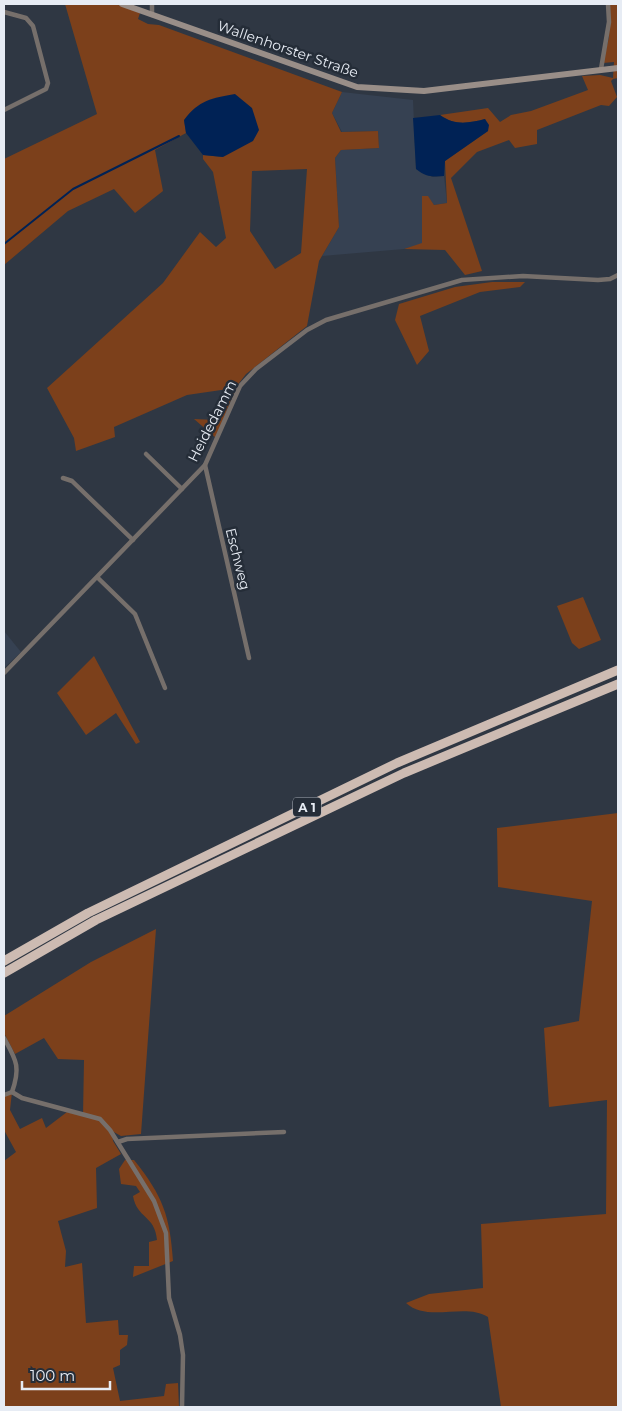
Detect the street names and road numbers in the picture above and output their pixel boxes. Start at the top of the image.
street label: Wallenhorster Straße [215,16,361,82]
street label: Heidedamm [184,377,240,465]
street label: Eschweg [222,526,254,592]
road number: A 1 [293,798,321,816]

